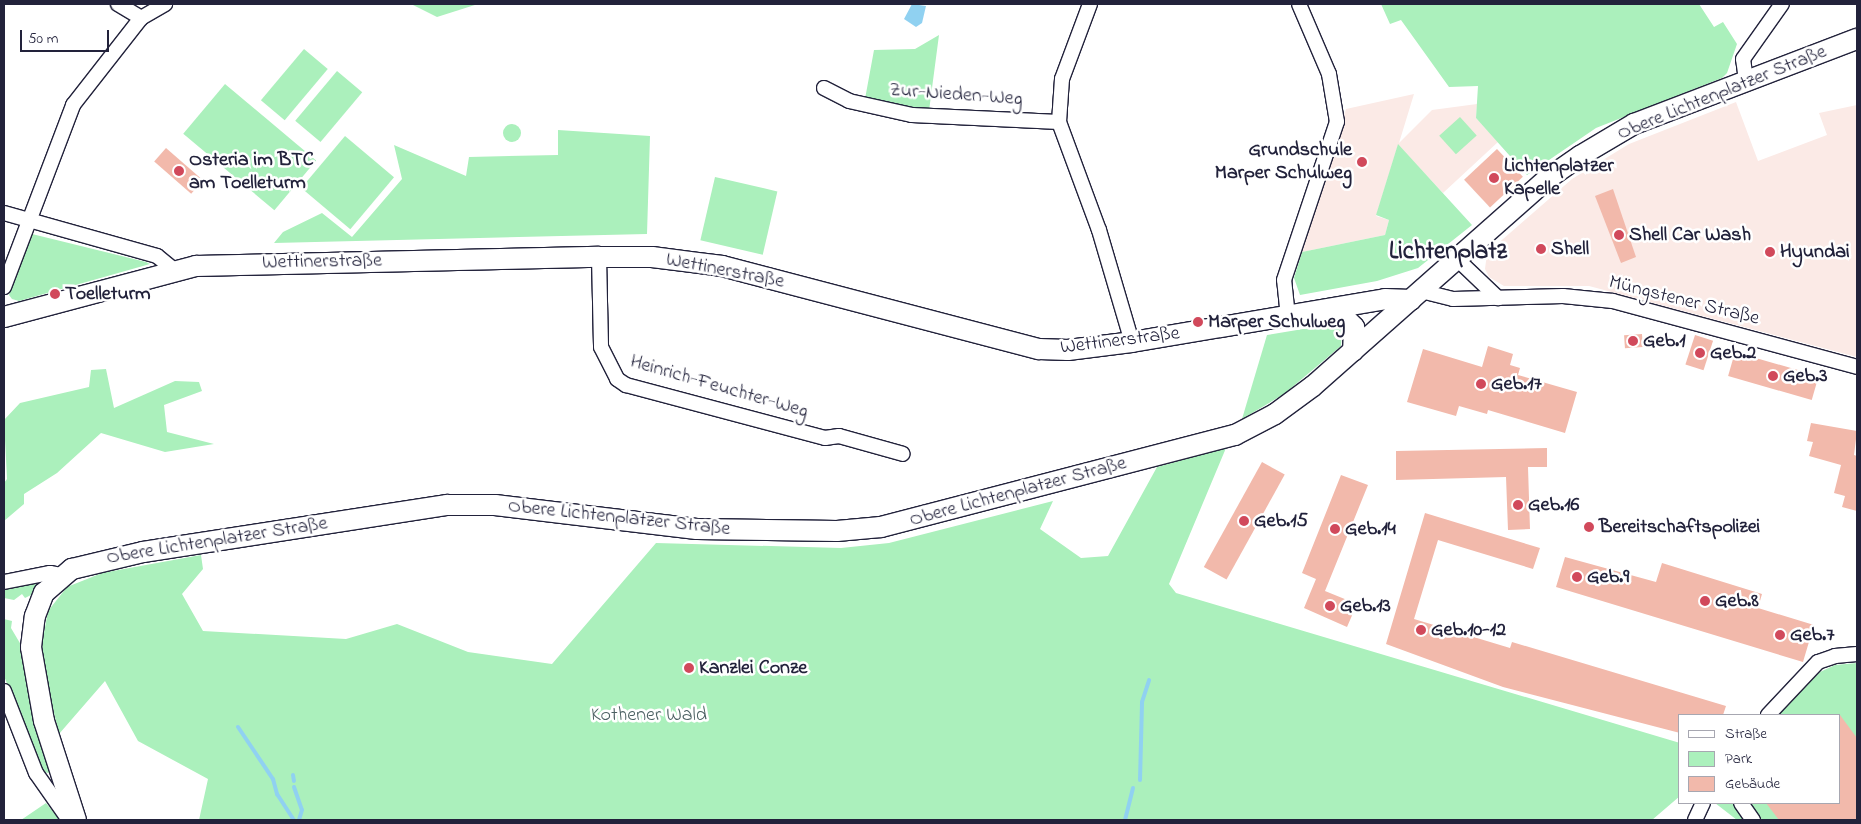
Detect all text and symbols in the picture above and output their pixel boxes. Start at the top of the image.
scale bar [22,20,111,52]
text: 50 m [28,28,58,50]
street label: Obere Lichtenplatzer Straße [1614,40,1830,146]
street label: Zur-Nieden-Weg [889,78,1023,112]
place label: Grundschule Marper Schulweg [1215,138,1352,185]
place label: Osteria im BTC am Toelleturm [189,148,314,195]
place label: Lichtenplatzer Kapelle [1504,155,1614,202]
marker: Grundschule Marper Schulweg [1356,156,1368,168]
marker: Osteria im BTC am Toelleturm [173,165,185,177]
marker: Lichtenplatzer Kapelle [1488,172,1500,184]
place label: Shell Car Wash [1629,223,1751,247]
marker: Shell Car Wash [1613,229,1625,241]
district label: Lichtenplatz [1389,237,1507,267]
place label: Shell [1551,237,1589,261]
place label: Hyundai [1780,240,1850,264]
marker: Shell [1535,243,1547,255]
marker: Hyundai [1764,246,1776,258]
street label: Wettinerstraße [664,248,786,294]
street label: Wettinerstraße [262,249,382,275]
street label: Müngstener Straße [1606,271,1762,331]
place label: Toelleturm [65,282,151,306]
marker: Toelleturm [49,288,61,300]
place label: Marper Schulweg [1208,310,1345,334]
marker: Marper Schulweg [1192,316,1204,328]
street label: Wettinerstraße [1059,322,1181,360]
place label: Geb.1 [1643,329,1685,353]
marker: Geb.1 [1627,335,1639,347]
place label: Geb.2 [1710,341,1756,365]
marker: Geb.2 [1694,347,1706,359]
street label: Heinrich-Feuchter-Weg [627,350,811,424]
place label: Geb.3 [1783,364,1827,388]
marker: Geb.3 [1767,370,1779,382]
place label: Geb.17 [1491,372,1542,396]
marker: Geb.17 [1475,378,1487,390]
street label: Obere Lichtenplatzer Straße [907,451,1129,533]
place label: Geb.16 [1528,493,1579,517]
street label: Obere Lichtenplatzer Straße [507,494,731,542]
marker: Geb.16 [1512,499,1524,511]
place label: Geb.15 [1254,509,1308,533]
street label: Obere Lichtenplatzer Straße [105,512,329,570]
marker: Geb.15 [1238,515,1250,527]
place label: Bereitschaftspolizei [1599,515,1760,539]
place label: Geb.14 [1345,517,1396,541]
marker: Bereitschaftspolizei [1583,521,1595,533]
marker: Geb.14 [1329,523,1341,535]
place label: Geb.9 [1587,565,1629,589]
marker: Geb.9 [1571,571,1583,583]
place label: Geb.8 [1715,589,1759,613]
place label: Geb.13 [1340,594,1391,618]
marker: Geb.8 [1699,595,1711,607]
marker: Geb.13 [1324,600,1336,612]
place label: Geb.10-12 [1431,618,1506,642]
place label: Geb.7 [1790,623,1834,647]
marker: Geb.10-12 [1415,624,1427,636]
marker: Geb.7 [1774,629,1786,641]
place label: Kanzlei Conze [699,656,807,680]
marker: Kanzlei Conze [683,662,695,674]
park label: Kothener Wald [591,703,707,727]
legend [1678,714,1841,804]
text: Straße [1725,723,1767,745]
text: Park [1725,748,1752,770]
text: Gebäude [1725,773,1780,795]

